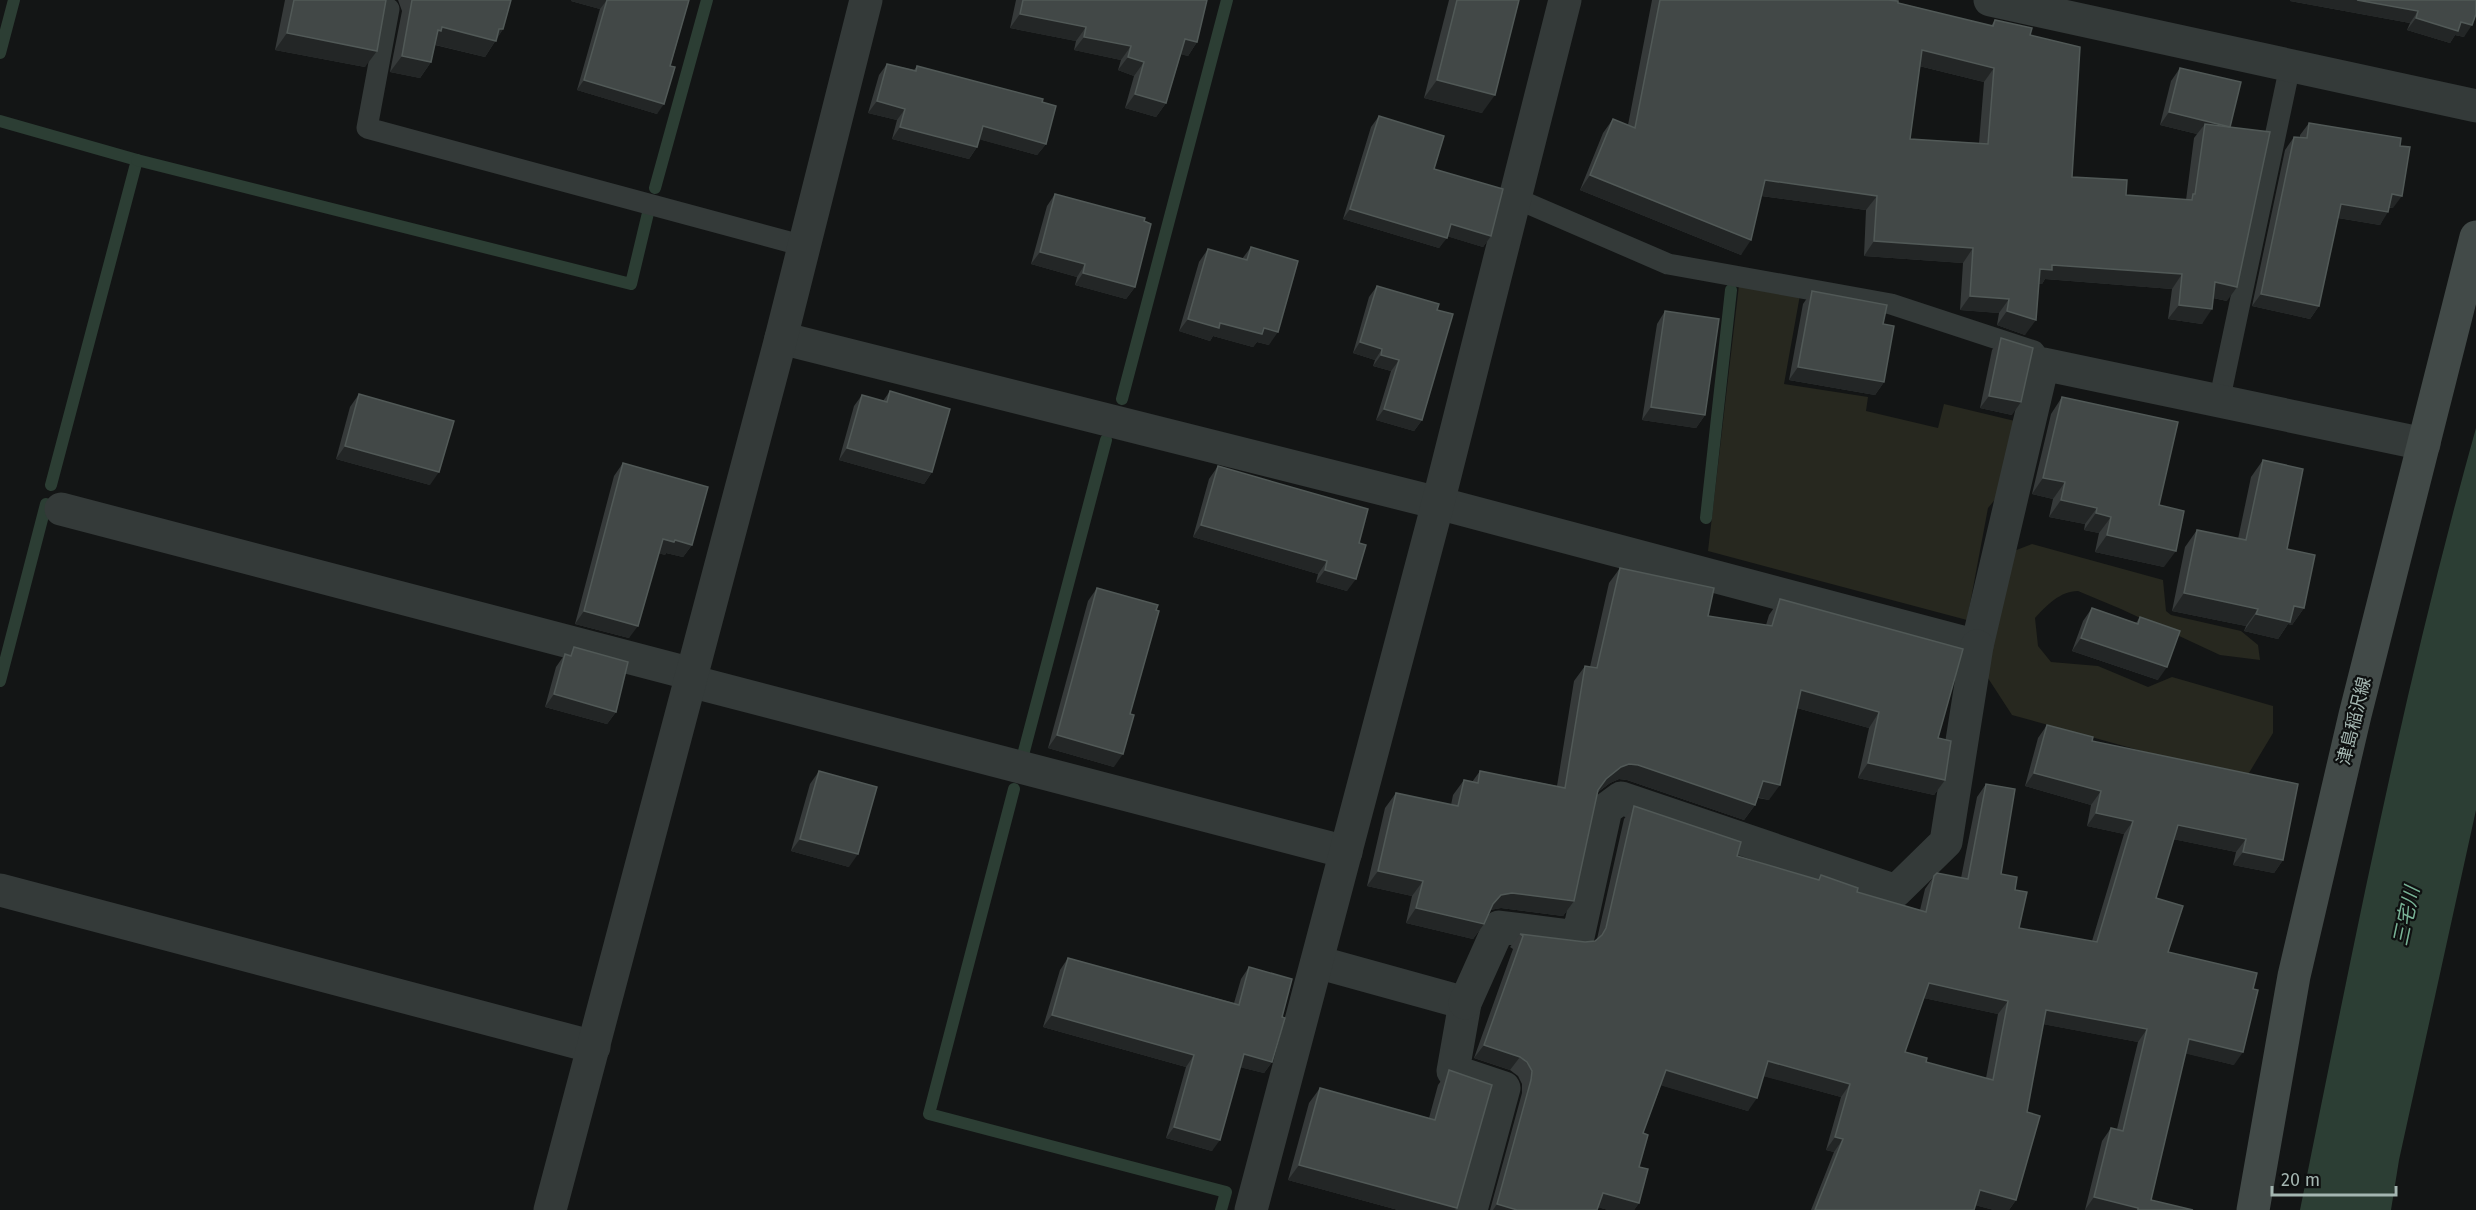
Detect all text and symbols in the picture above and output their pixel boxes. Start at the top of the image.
street label: 津島稲沢線 [2332,675,2376,767]
water label: 三宅川 [2388,882,2424,948]
scale bar [2272,1159,2396,1197]
text: 20 m [2281,1169,2320,1191]

